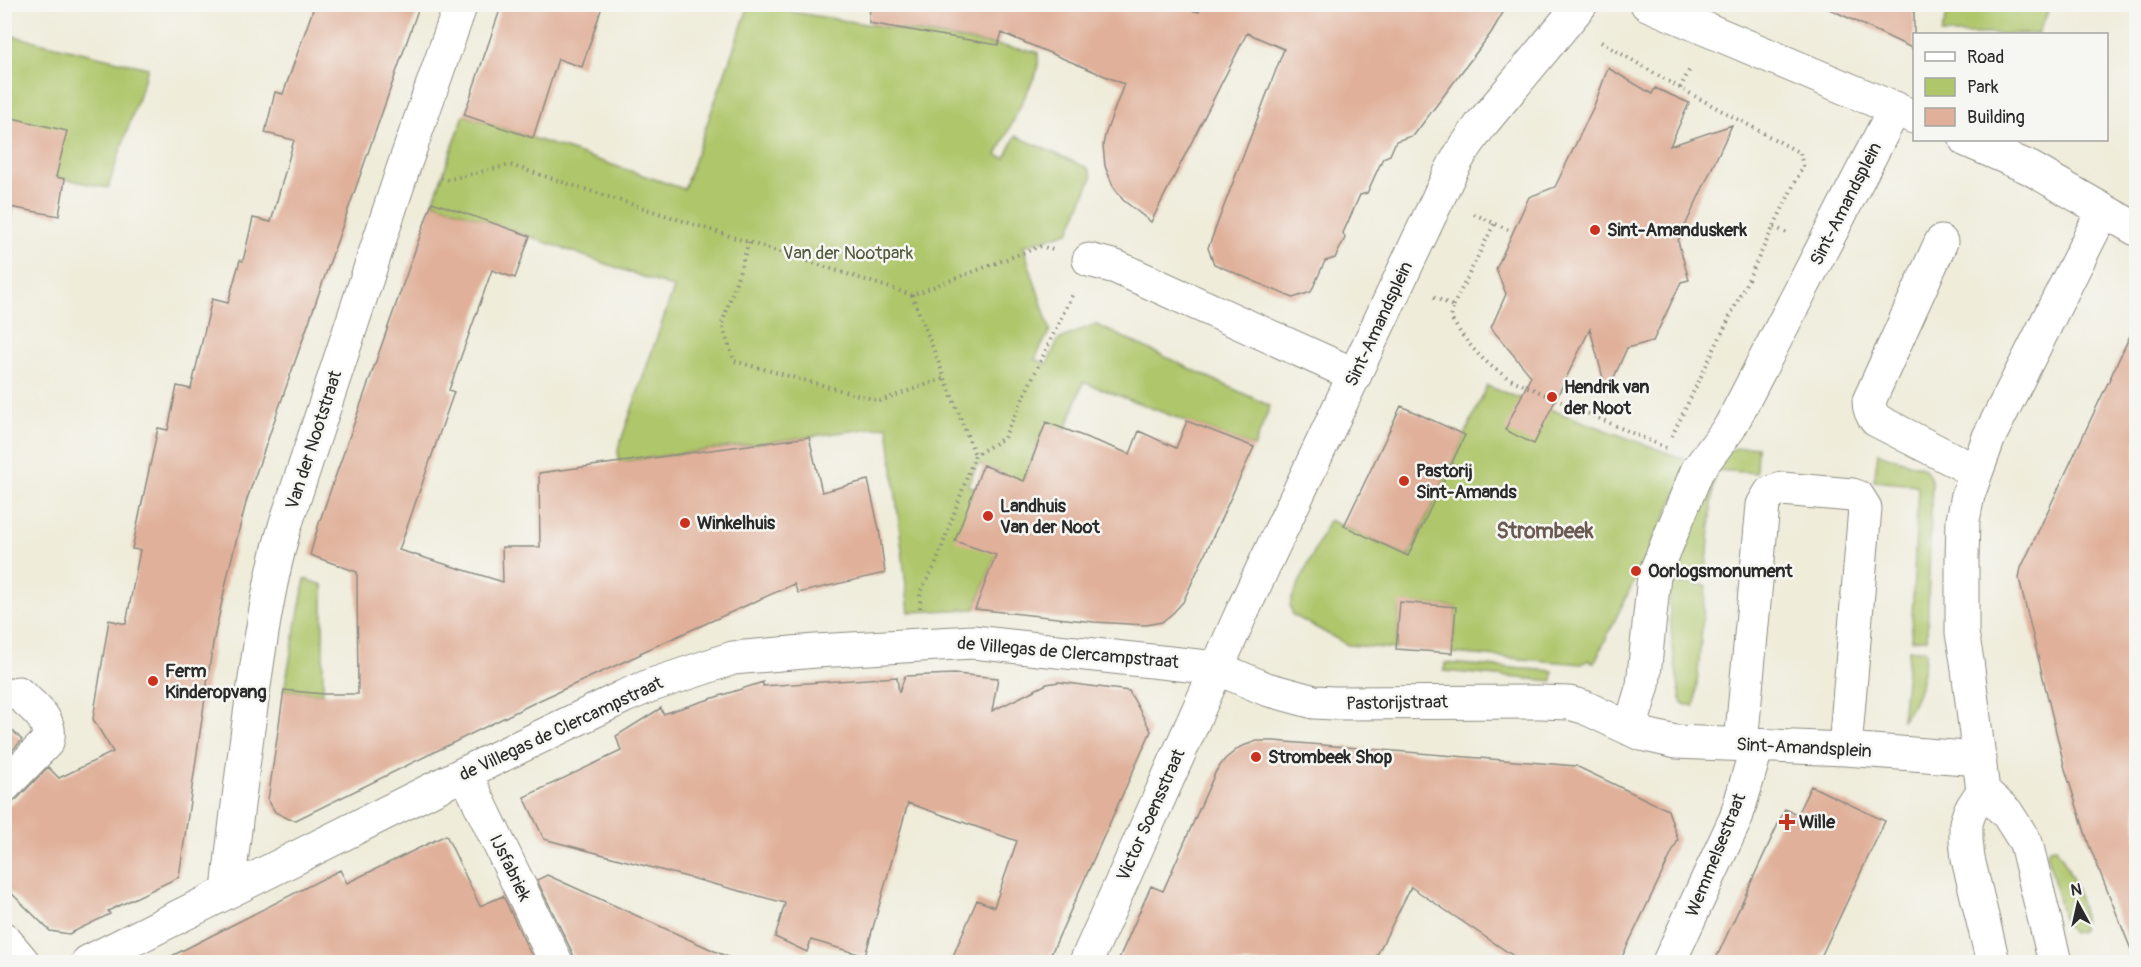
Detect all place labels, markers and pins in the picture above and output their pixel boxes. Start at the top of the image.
place label: Sint-Amanduskerk [1607,219,1747,242]
marker: Sint-Amanduskerk [1588,223,1602,237]
place label: Hendrik van der Noot [1564,376,1649,420]
marker: Hendrik van der Noot [1545,390,1559,404]
place label: Pastorij Sint-Amands [1416,460,1518,504]
marker: Pastorij Sint-Amands [1397,474,1411,488]
place label: Landhuis Van der Noot [1000,495,1100,539]
marker: Landhuis Van der Noot [981,509,995,523]
place label: Winkelhuis [697,512,776,535]
marker: Winkelhuis [678,516,692,530]
place label: Oorlogsmonument [1648,560,1793,583]
marker: Oorlogsmonument [1629,564,1643,578]
place label: Ferm Kinderopvang [165,660,267,704]
marker: Ferm Kinderopvang [146,674,160,688]
place label: Strombeek Shop [1268,746,1393,769]
marker: Strombeek Shop [1249,750,1263,764]
place label: Wille [1799,811,1836,834]
marker: Wille [1780,815,1794,829]

